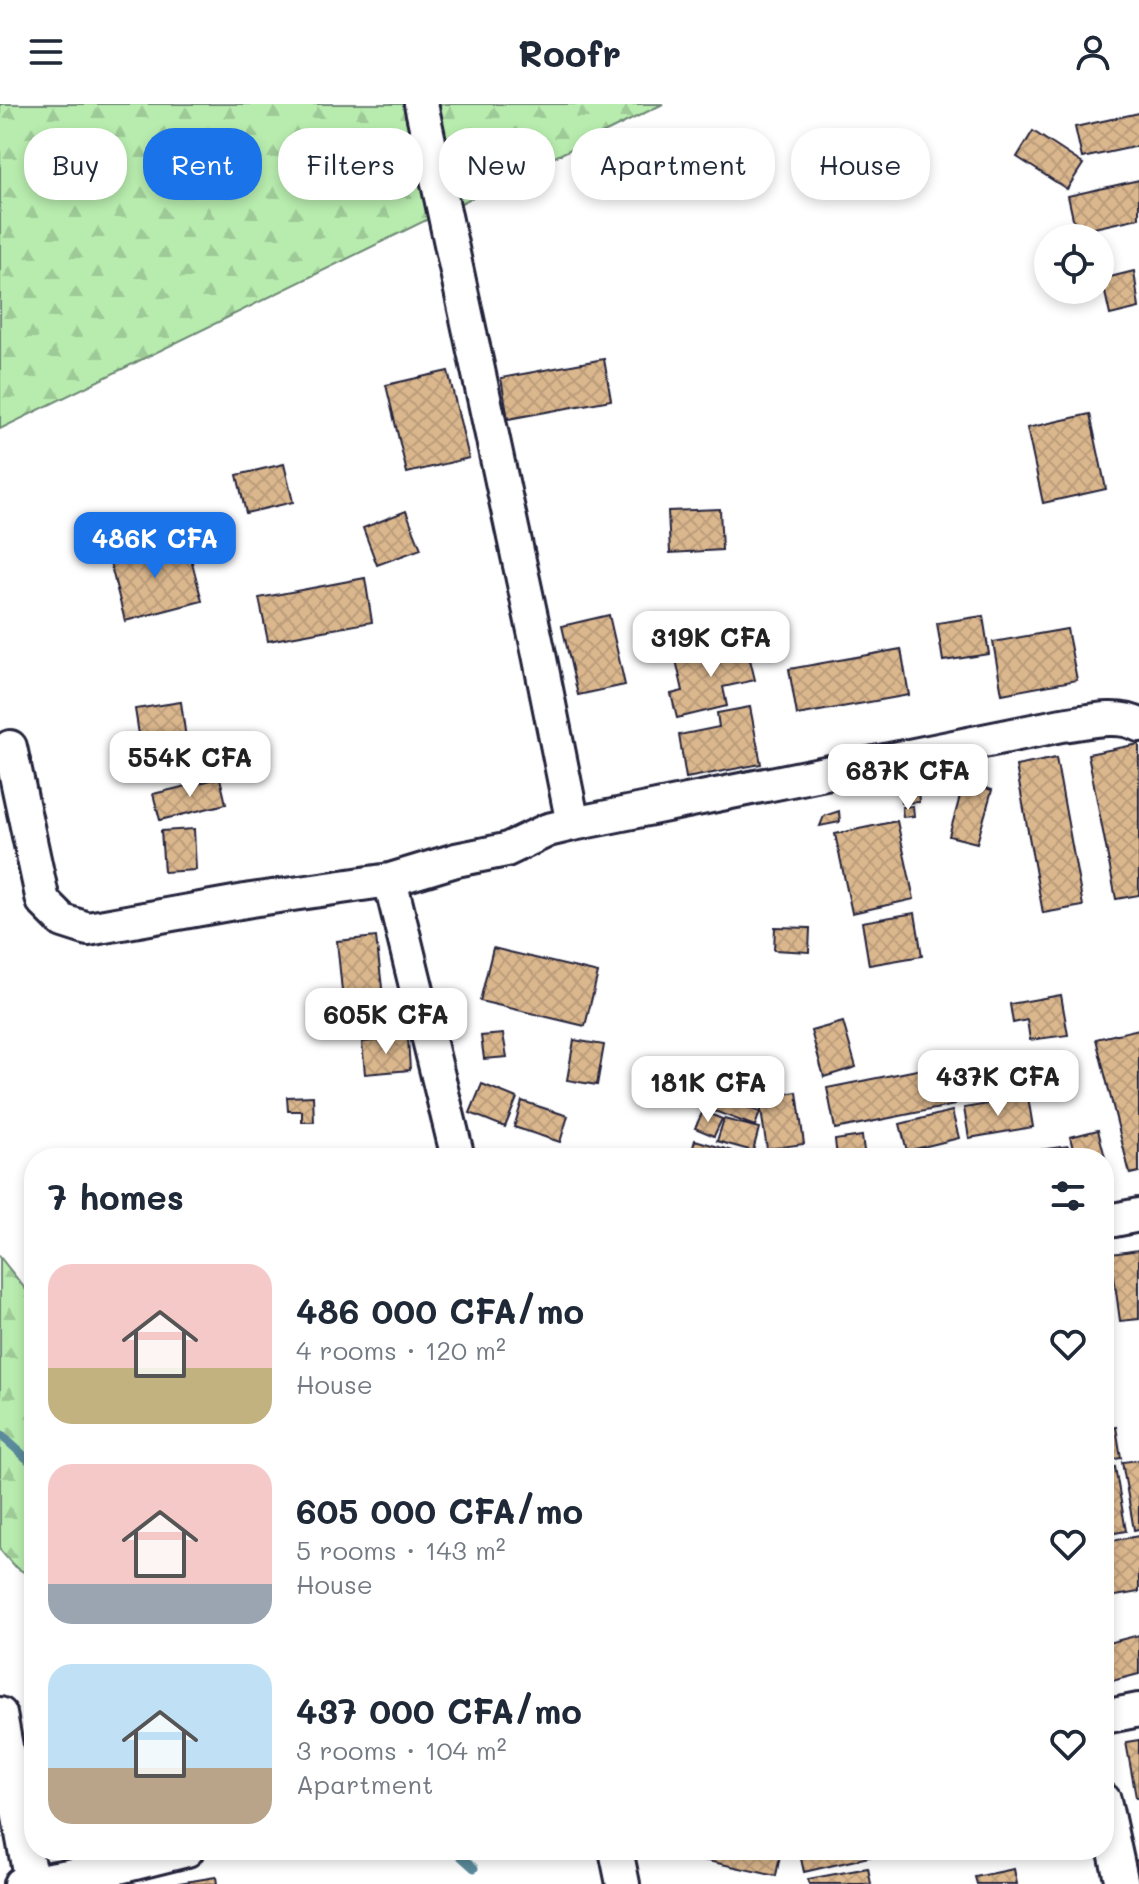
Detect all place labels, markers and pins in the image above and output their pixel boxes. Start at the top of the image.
pin: 486K CFA [72,512,238,580]
pin: 319K CFA [628,611,794,679]
pin: 554K CFA [107,731,273,799]
pin: 687K CFA [825,744,991,812]
pin: 605K CFA [303,988,469,1056]
pin: 437K CFA [915,1050,1081,1118]
pin: 181K CFA [625,1056,791,1124]

